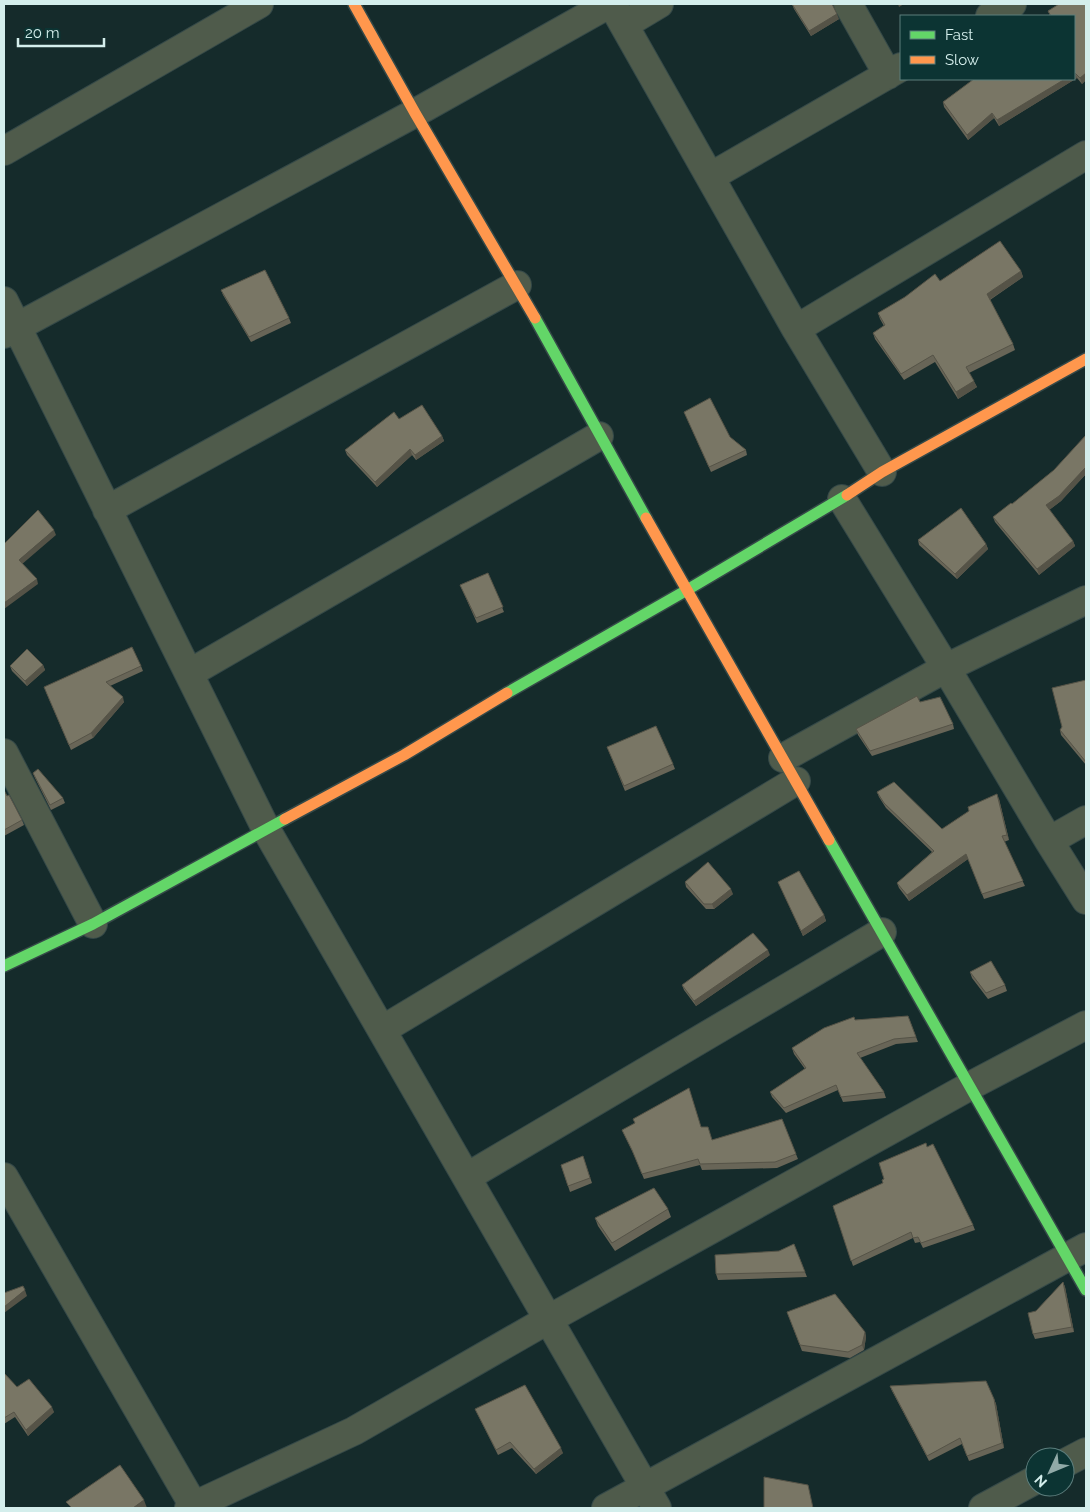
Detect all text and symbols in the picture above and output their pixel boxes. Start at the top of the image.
scale bar [18,15,104,47]
legend [900,15,1075,80]
text: 20 m [25,24,60,42]
text: Fast [945,26,973,44]
text: Slow [945,51,979,69]
north arrow [1025,1447,1075,1497]
text: N [1031,1472,1050,1490]

